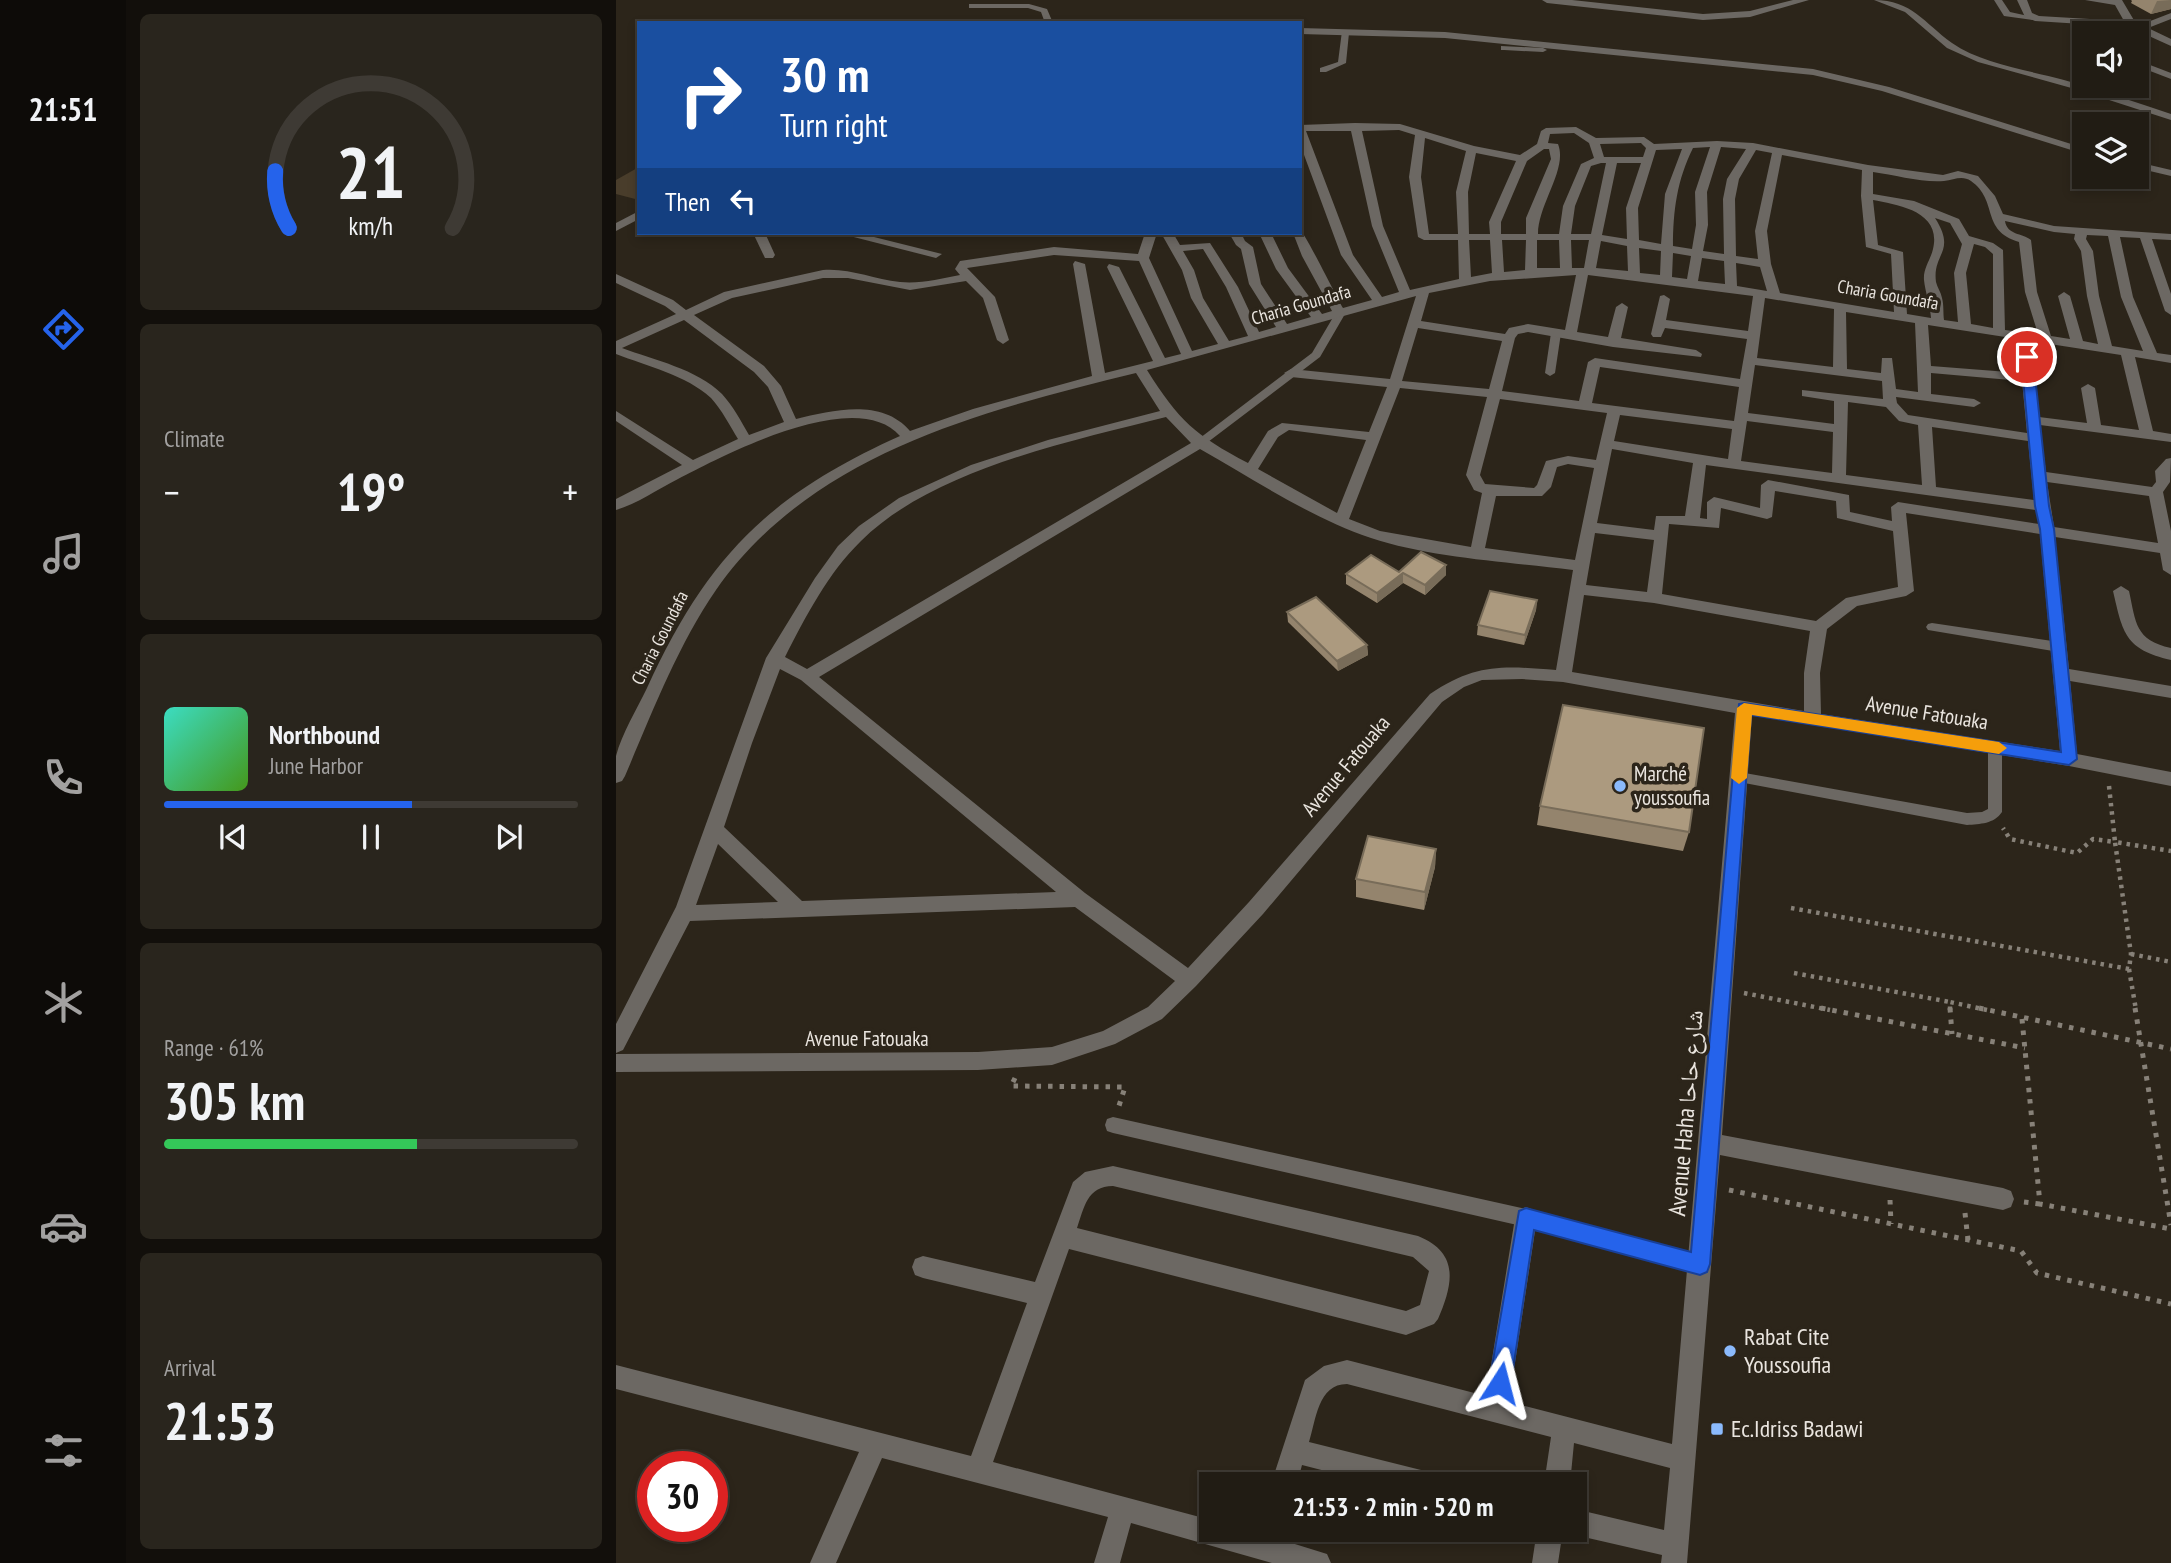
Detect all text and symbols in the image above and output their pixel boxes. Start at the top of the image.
map controls [2072,21,2149,189]
button: sound [2072,21,2149,98]
text: 30 m [780,42,869,106]
icon: right [665,49,756,140]
text: 21:51 [28,88,98,130]
text: Turn right [780,104,888,146]
button: layers [2072,112,2149,189]
text: 21 [336,124,406,218]
icon: left [724,182,762,220]
text: Then [665,185,710,218]
text: km/h [349,210,393,242]
street label: Charia Goundafa [1836,274,1941,315]
street label: Charia Goundafa [1248,279,1353,330]
icon: directions [39,305,88,354]
pin [1997,327,2057,387]
icon: arrive [2008,338,2046,376]
text: Climate [164,424,225,453]
text: 19° [337,458,405,525]
text: − [164,467,180,516]
text: + [562,467,578,516]
icon: music [39,529,88,578]
street label: Charia Goundafa [626,587,693,689]
street label: Avenue Fatouaka [1864,690,1990,735]
street label: Avenue Fatouaka [1296,710,1396,822]
text: Northbound [269,718,380,751]
text: June Harbor [269,751,363,780]
icon: phone [39,753,88,802]
place label: Marché youssoufia [1634,760,1710,811]
marker: Marché youssoufia [1612,778,1628,794]
icon: previous [214,818,252,856]
icon: pause [352,818,390,856]
icon: next [490,818,528,856]
icon: climate [39,978,88,1027]
street label: Avenue Haha شارع حاحا [1661,1009,1710,1217]
street label: Avenue Fatouaka [805,1025,929,1052]
text: Range · 61% [164,1033,264,1062]
text: 305 km [164,1067,305,1134]
icon: car [39,1202,88,1251]
place label: Rabat Cite Youssoufia [1744,1321,1831,1380]
marker: Rabat Cite Youssoufia [1722,1343,1738,1359]
position arrow [1463,1346,1537,1420]
text: Arrival [164,1353,216,1382]
text: 21:53 [164,1387,276,1454]
place label: Ec.Idriss Badawi [1731,1413,1863,1444]
marker: Ec.Idriss Badawi [1709,1421,1725,1437]
icon: filters [39,1426,88,1475]
speed limit sign: 30 [637,1451,728,1542]
text: 21:53 · 2 min · 520 m [1293,1490,1493,1523]

